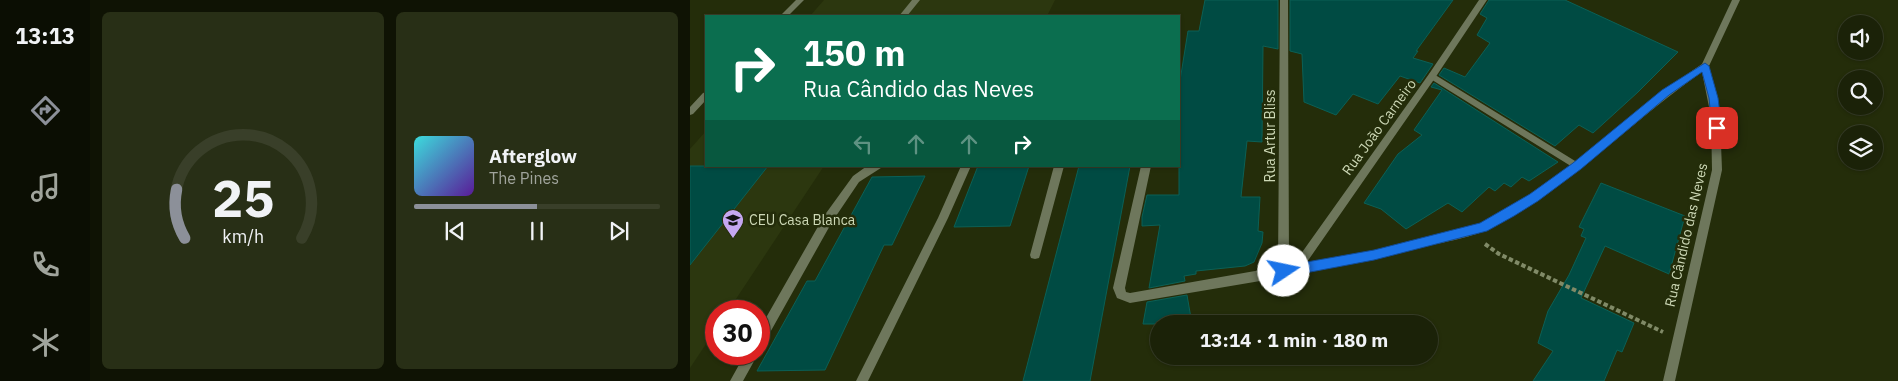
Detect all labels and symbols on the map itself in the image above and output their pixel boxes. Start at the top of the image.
street label: Rua João Carneiro [1338,75,1420,179]
street label: Rua Artur Bliss [1261,89,1279,183]
pin [1696,107,1738,149]
street label: Rua Cândido das Neves [1661,161,1711,309]
school or university icon: CEU Casa Blanca [721,208,745,239]
place label: CEU Casa Blanca [749,211,856,229]
position arrow [1257,244,1309,296]
speed limit sign: 30 [705,300,770,365]

